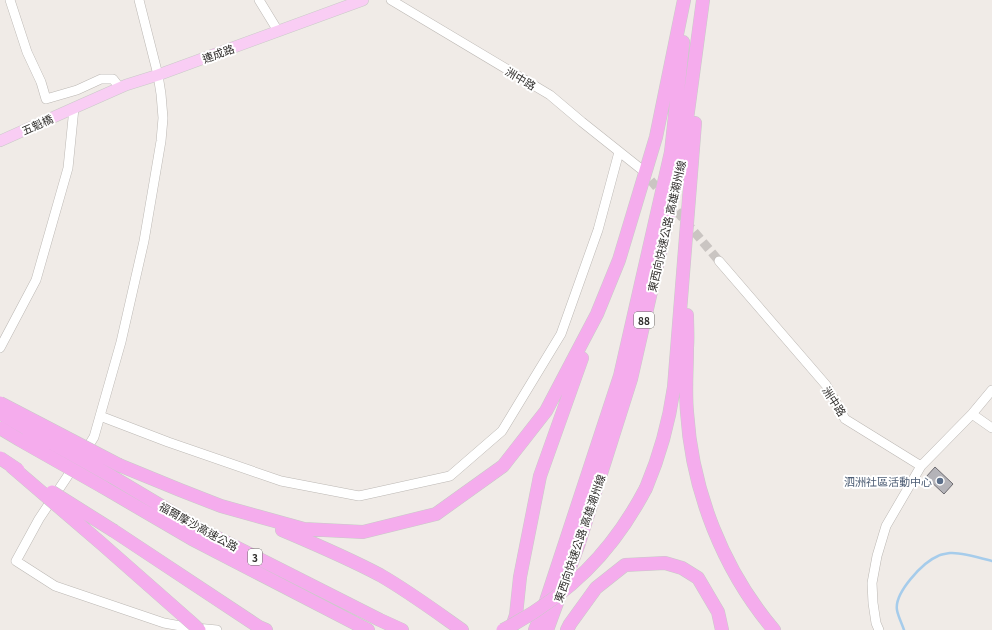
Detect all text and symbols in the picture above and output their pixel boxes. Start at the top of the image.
street label: 連成路 [200,40,236,66]
street label: 洲中路 [503,63,539,93]
street label: 五魁橋 [19,110,55,138]
street label: 東西向快速公路 高雄潮州線 [643,159,689,293]
road number: 88 [634,312,654,328]
street label: 洲中路 [819,383,851,419]
street label: 東西向快速公路 高雄潮州線 [550,472,608,604]
place label: 泗洲社區活動中心 [844,473,932,489]
marker: 泗洲社區活動中心 [935,476,945,486]
street label: 福爾摩沙高速公路 [157,498,241,554]
road number: 3 [248,549,262,565]

